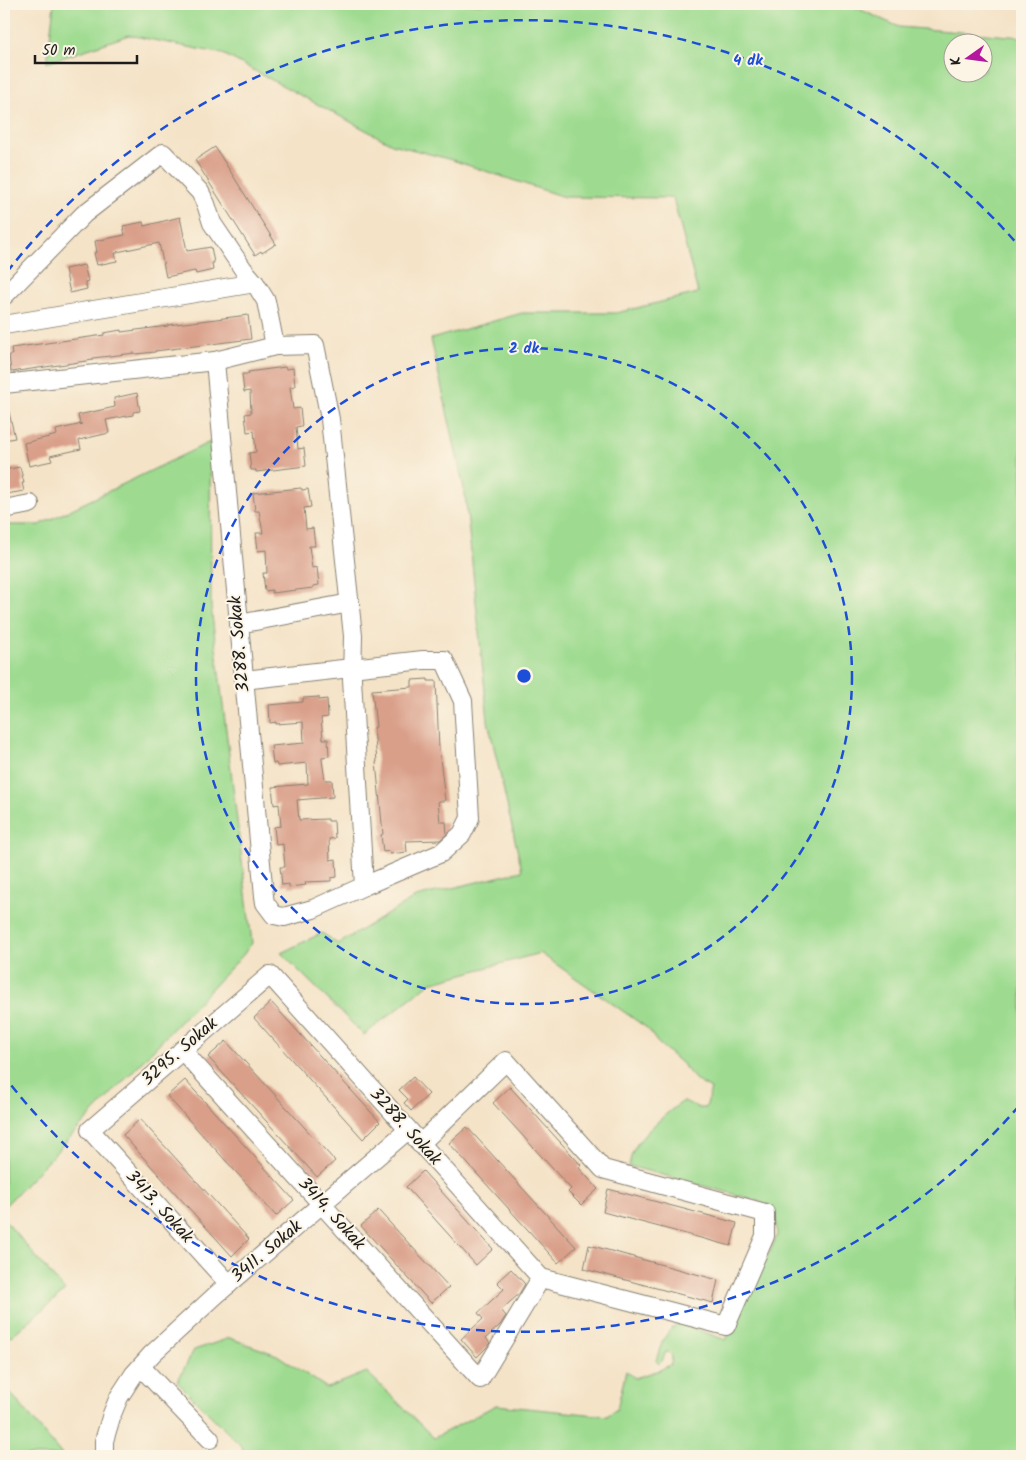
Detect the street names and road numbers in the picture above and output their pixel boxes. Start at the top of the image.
street label: 3288. Sokak [221,594,259,694]
street label: 3295. Sokak [135,1010,225,1094]
street label: 3288. Sokak [362,1081,449,1173]
street label: 3413. Sokak [118,1164,200,1251]
street label: 3414. Sokak [290,1171,372,1258]
street label: 3411. Sokak [225,1213,310,1291]

